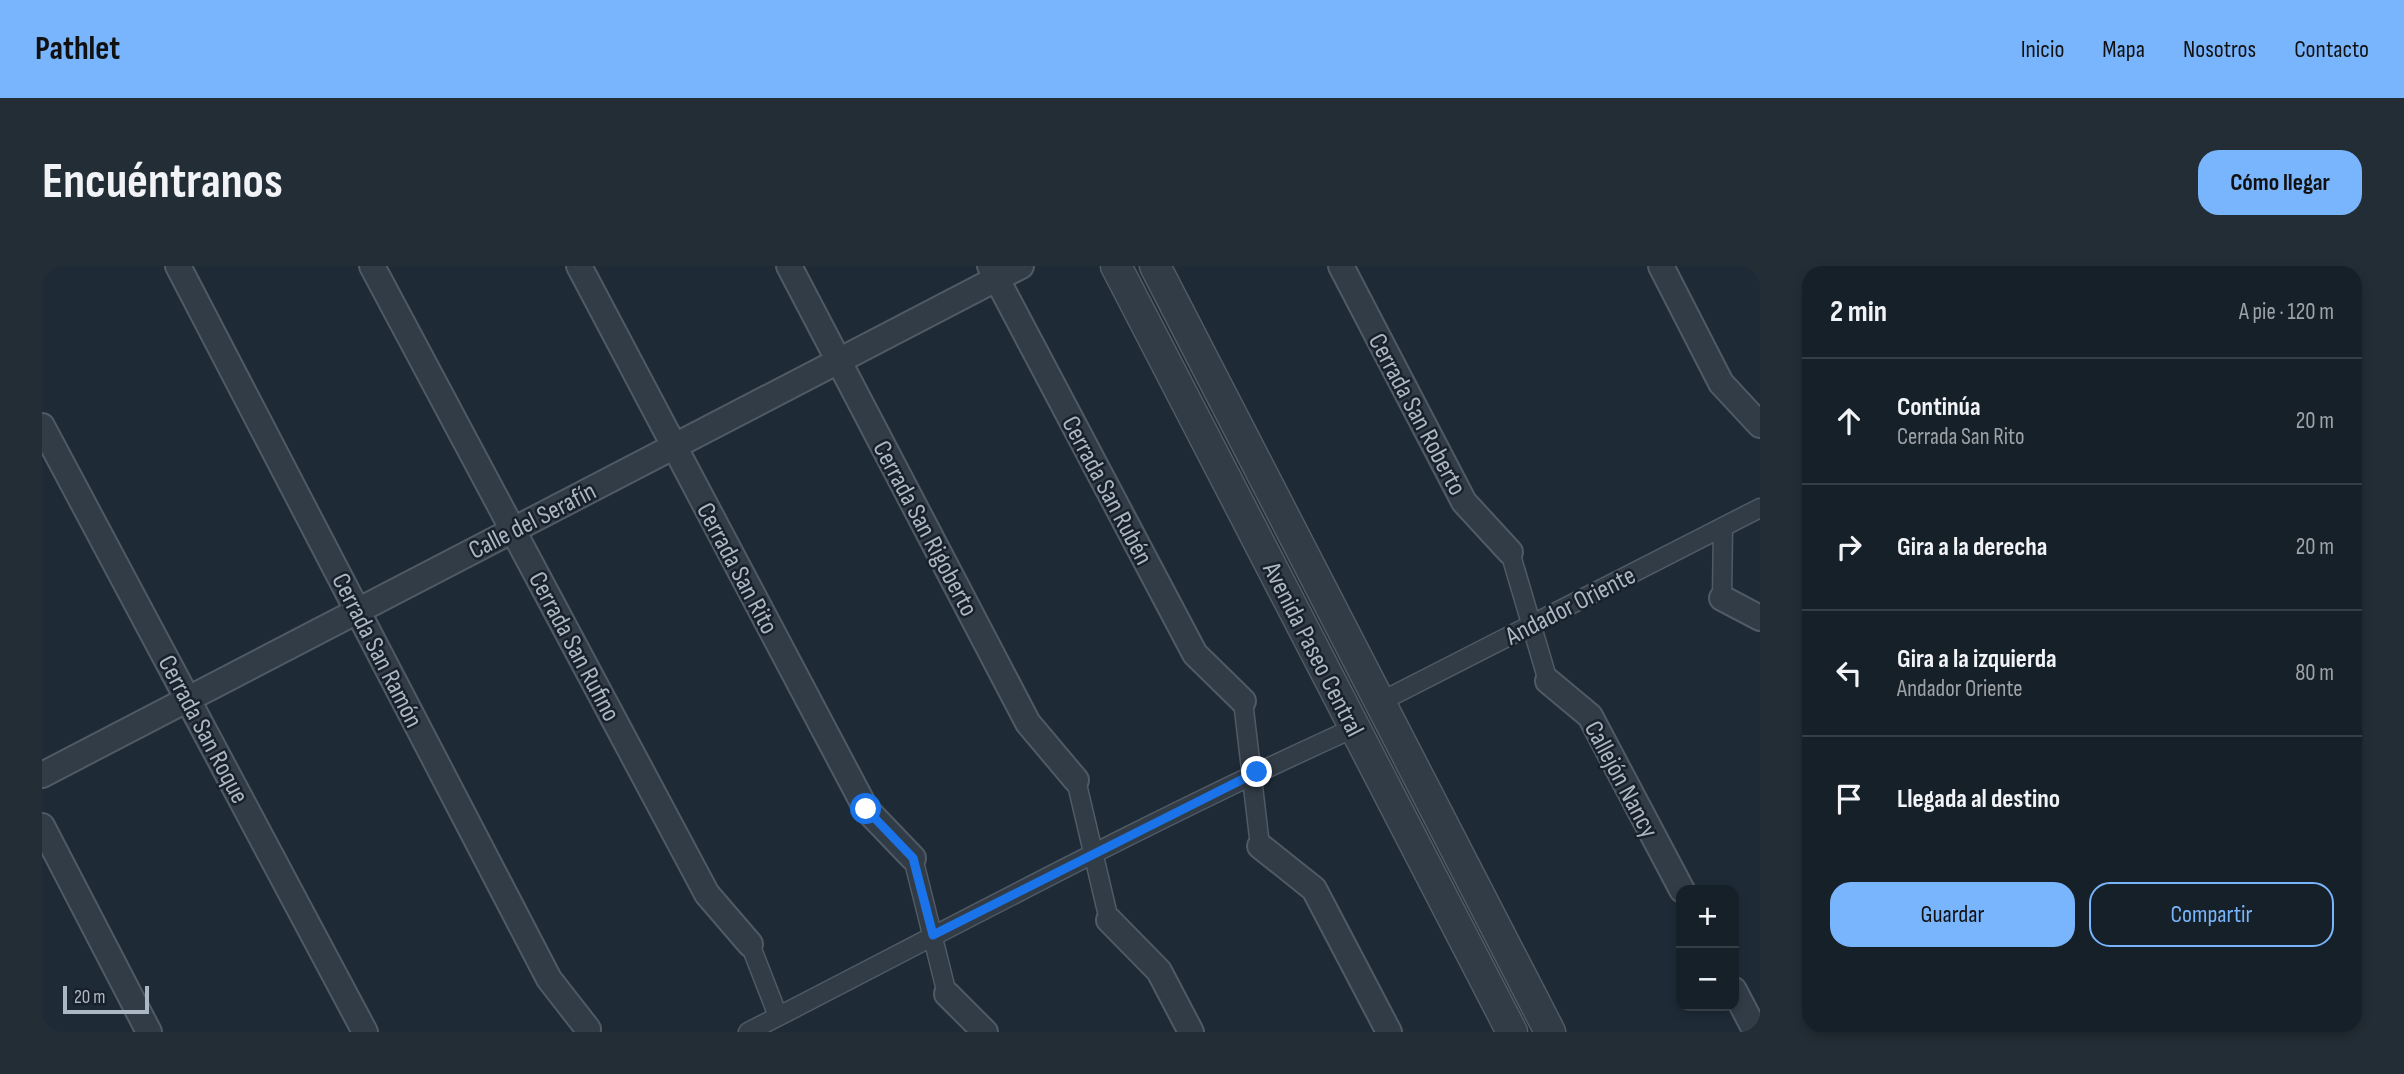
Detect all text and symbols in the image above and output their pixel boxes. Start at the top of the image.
text: Pathlet [35,29,120,69]
text: Inicio [2021,35,2064,64]
text: Mapa [2102,35,2145,64]
text: Nosotros [2183,35,2256,64]
text: Contacto [2294,35,2369,64]
button: Cómo llegar [2198,150,2362,215]
text: Encuéntranos [42,153,283,212]
text: 2 min [1830,294,1887,330]
text: A pie · 120 m [2239,298,2334,326]
street label: Cerrada San Roberto [1361,329,1472,501]
text: Continúa [1897,392,1981,423]
icon: ahead [1830,402,1868,440]
text: 20 m [2296,407,2334,435]
street label: Cerrada San Rubén [1054,411,1159,570]
text: Cerrada San Rito [1897,423,2024,451]
street label: Cerrada San Rigoberto [865,436,984,622]
street label: Calle del Serafín [464,476,602,567]
street label: Cerrada San Rito [689,498,784,640]
icon: right [1830,528,1868,566]
text: Gira a la derecha [1897,532,2047,563]
text: 20 m [2296,533,2334,561]
street label: Avenida Paseo Central [1255,556,1370,742]
street label: Andador Oriente [1500,560,1641,653]
street label: Cerrada San Rufino [521,567,626,727]
street label: Cerrada San Ramón [324,568,429,733]
text: Gira a la izquierda [1897,644,2057,675]
street label: Cerrada San Roque [151,650,255,809]
icon: left [1830,654,1868,692]
text: 80 m [2295,659,2334,687]
text: Andador Oriente [1897,675,2023,703]
street label: Callejón Nancy [1577,716,1664,843]
route end [1241,756,1272,787]
icon: arrive [1830,780,1868,818]
text: Llegada al destino [1897,784,2060,815]
route start [850,793,881,824]
button: Guardar [1830,882,2075,947]
button: Compartir [2089,882,2334,947]
map controls [1676,885,1739,1011]
button: + [1676,885,1739,948]
button: − [1676,948,1739,1011]
scale bar [63,983,149,1015]
text: 20 m [74,986,106,1009]

